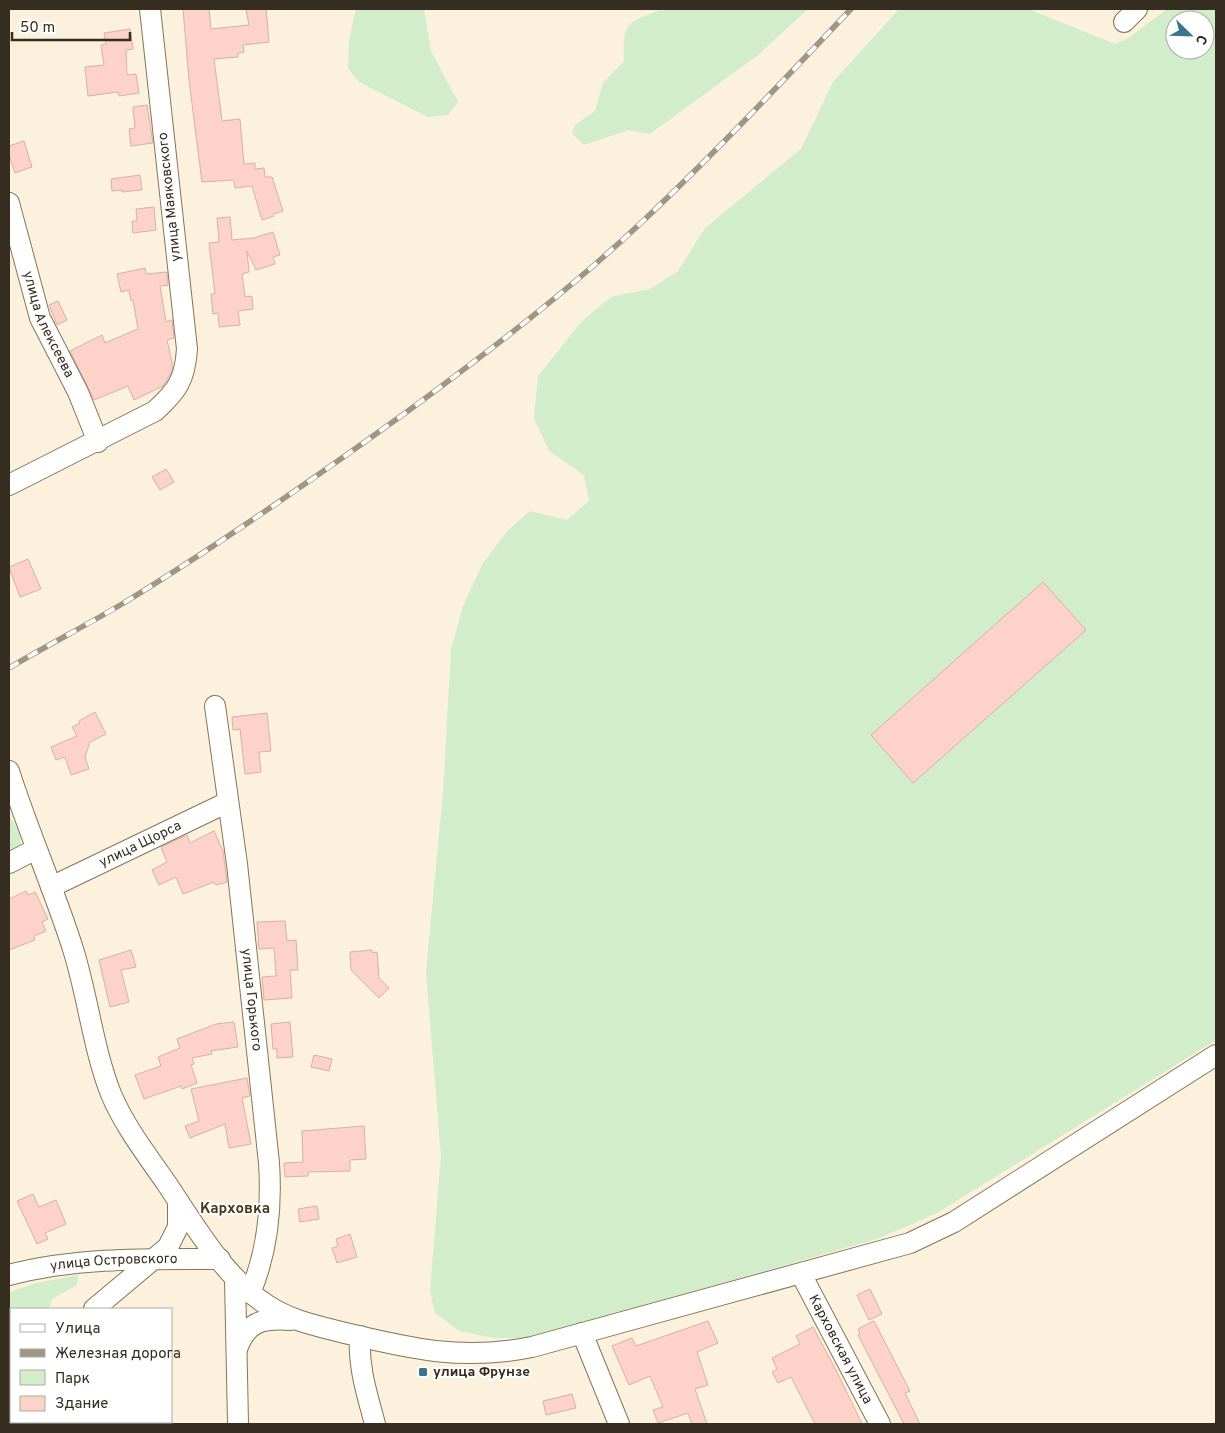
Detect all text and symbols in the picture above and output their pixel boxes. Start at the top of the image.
scale bar [12,10,130,42]
north arrow [1165,10,1215,60]
text: 50 m [20,19,55,38]
text: С [1191,32,1210,47]
street label: улица Маяковского [155,131,185,263]
street label: улица Алексеева [19,269,78,381]
street label: улица Щорса [96,817,184,871]
street label: улица Горького [238,948,265,1052]
district label: Карховка [200,1200,270,1219]
street label: улица Островского [49,1250,178,1275]
street label: Карховская улица [805,1292,876,1407]
legend [10,1308,172,1423]
text: Улица [55,1320,100,1339]
text: Железная дорога [55,1345,181,1364]
place label: улица Фрунзе [433,1364,530,1381]
marker: улица Фрунзе [417,1366,429,1378]
text: Парк [55,1370,90,1389]
text: Здание [55,1395,108,1414]

